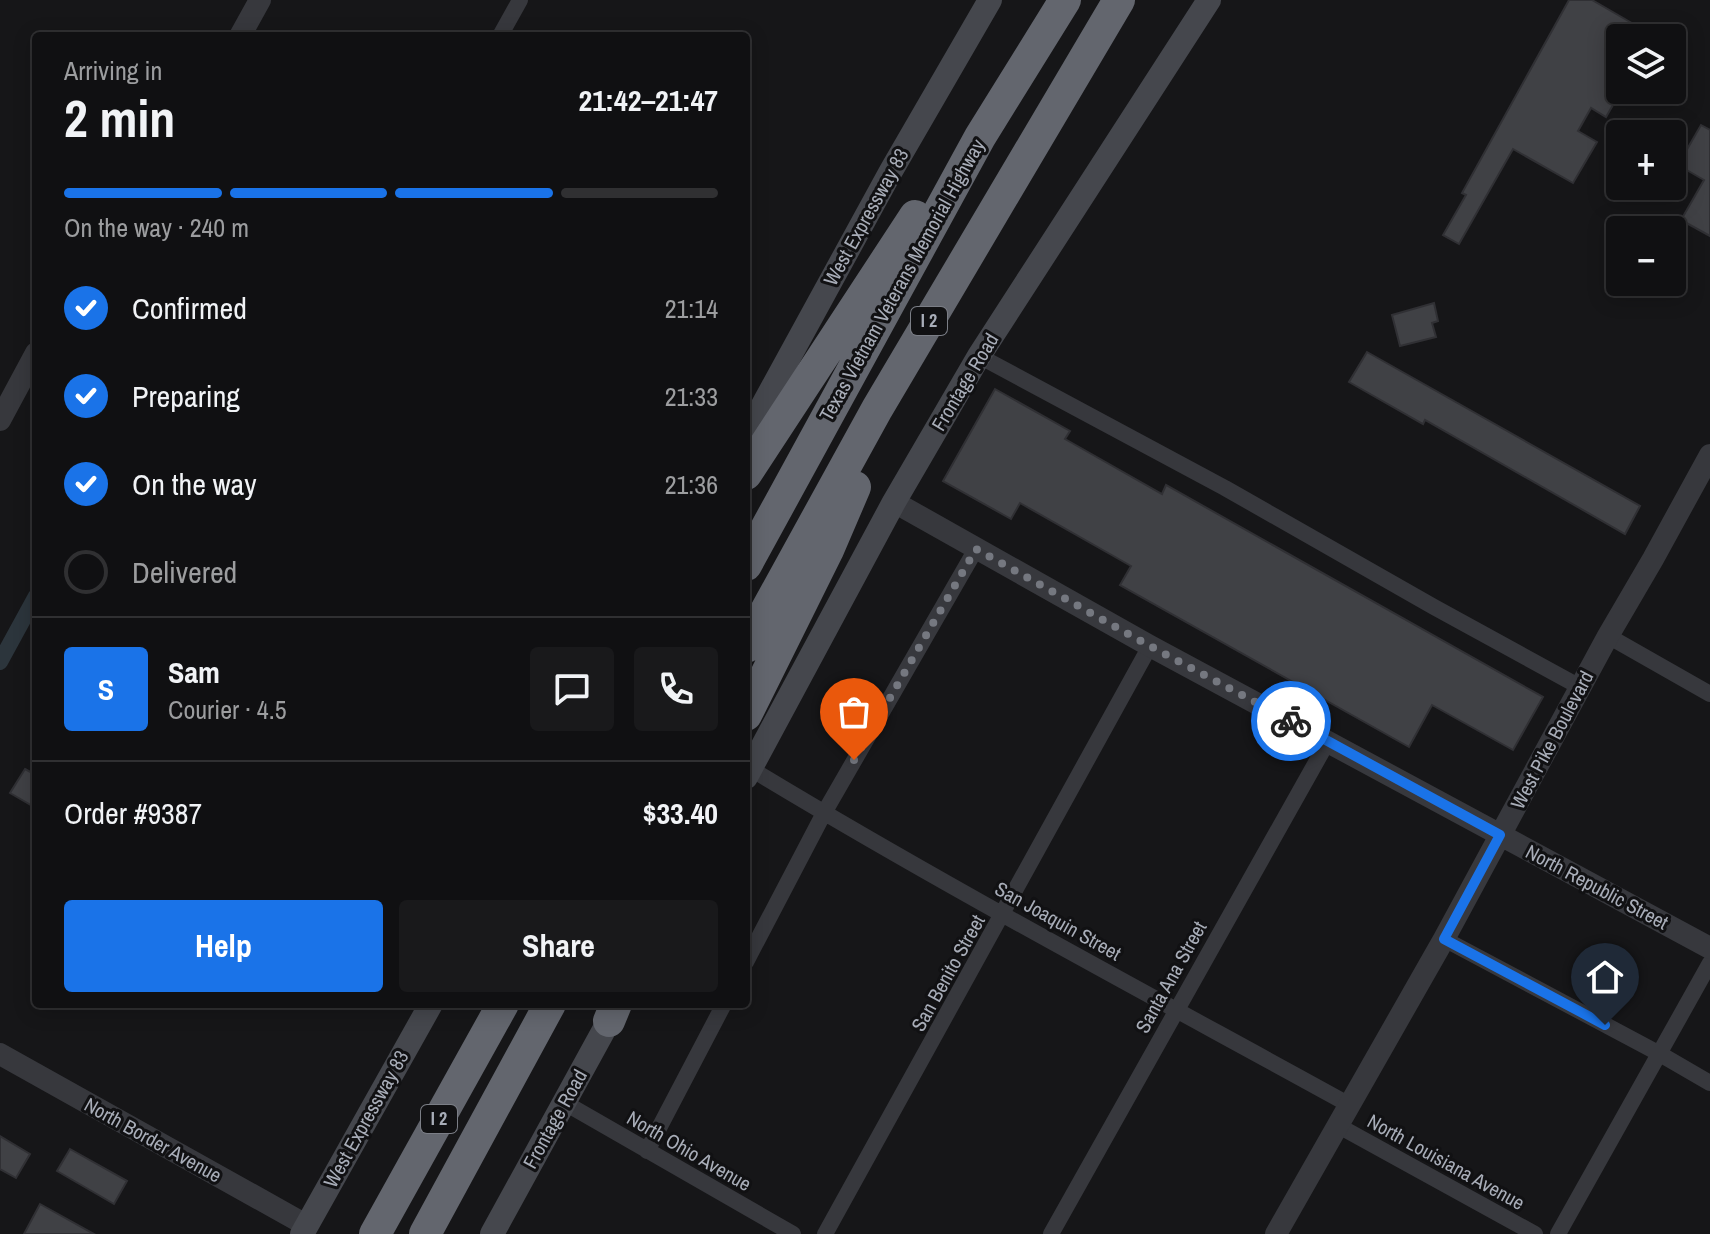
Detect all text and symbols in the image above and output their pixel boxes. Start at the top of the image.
map controls [1606,24,1686,296]
button: layers [1606,24,1686,104]
text: Arriving in [64,53,162,88]
text: 21:42–21:47 [579,80,718,120]
text: 2 min [64,83,175,153]
button: + [1606,120,1686,200]
street label: Texas Vietnam Veterans Memorial Highway [812,133,991,426]
street label: West Expressway 83 [817,143,914,290]
text: On the way · 240 m [64,210,249,245]
button: − [1606,216,1686,296]
icon: check [64,286,108,330]
text: Confirmed [132,288,247,328]
text: 21:14 [665,291,718,326]
road number: I 2 [911,307,947,335]
street label: Frontage Road [925,328,1004,436]
icon: check [64,374,108,418]
text: Preparing [132,376,240,416]
text: 21:33 [665,379,718,414]
icon: check [64,462,108,506]
text: On the way [132,464,256,504]
text: 21:36 [665,467,718,502]
text: Delivered [132,552,237,592]
button: chat [530,647,614,731]
button: phone [634,647,718,731]
text: Sam [168,652,220,692]
street label: West Pike Boulevard [1504,666,1599,814]
text: S [98,669,114,709]
pin [820,678,888,760]
courier [1251,681,1331,761]
icon: bag [832,690,876,734]
text: Courier · 4.5 [168,692,287,727]
icon: bike [1269,699,1313,743]
text: Order #9387 [64,793,202,833]
text: $33.40 [643,793,718,833]
street label: North Republic Street [1521,838,1674,936]
street label: San Joaquin Street [990,875,1127,967]
button: Help [64,900,383,992]
button: Share [399,900,718,992]
street label: San Benito Street [904,909,991,1036]
street label: Santa Ana Street [1129,916,1213,1038]
pin [1571,943,1639,1025]
icon: home [1583,955,1627,999]
street label: West Expressway 83 [317,1045,414,1192]
street label: Frontage Road [516,1064,593,1173]
street label: North Border Avenue [80,1091,227,1188]
street label: North Ohio Avenue [622,1104,756,1197]
road number: I 2 [421,1105,457,1133]
street label: North Louisiana Avenue [1363,1107,1530,1216]

